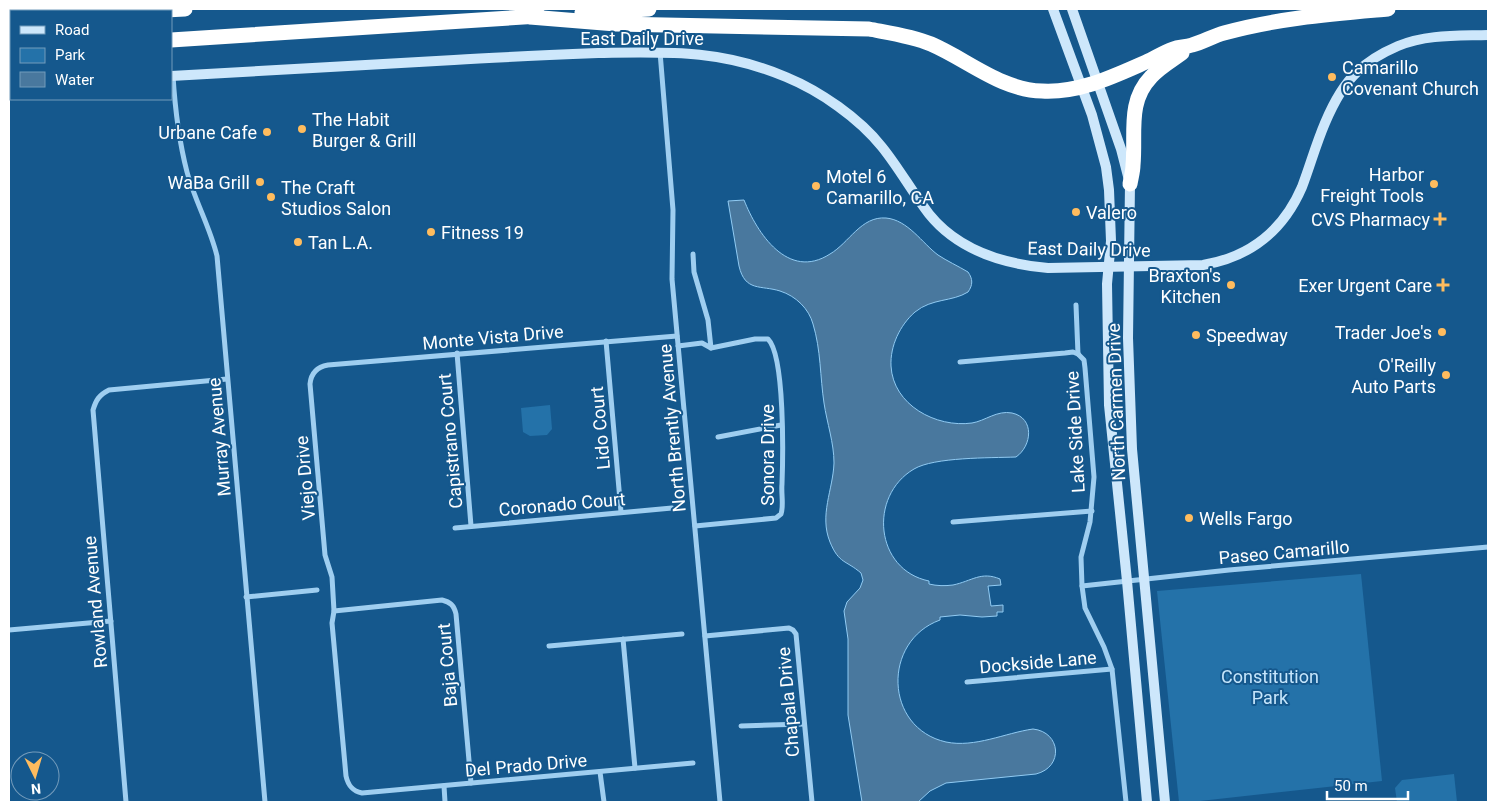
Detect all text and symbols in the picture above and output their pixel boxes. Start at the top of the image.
legend [10,10,172,100]
text: Road [55,21,89,39]
street label: East Daily Drive [580,28,704,49]
text: Park [55,46,86,64]
place label: Camarillo Covenant Church [1342,57,1479,99]
text: Water [55,71,94,89]
marker: Camarillo Covenant Church [1326,71,1338,83]
place label: The Habit Burger & Grill [312,109,416,151]
place label: Urbane Cafe [158,122,257,143]
marker: The Habit Burger & Grill [296,123,308,135]
marker: Urbane Cafe [261,126,273,138]
place label: Harbor Freight Tools [1320,164,1424,206]
place label: Motel 6 Camarillo, CA [826,166,934,208]
place label: WaBa Grill [168,172,250,193]
marker: WaBa Grill [254,176,266,188]
place label: The Craft Studios Salon [281,177,391,219]
marker: Harbor Freight Tools [1428,178,1440,190]
marker: Motel 6 Camarillo, CA [810,180,822,192]
marker: The Craft Studios Salon [265,191,277,203]
place label: Valero [1086,202,1137,223]
marker: Valero [1070,206,1082,218]
place label: CVS Pharmacy [1311,209,1430,230]
marker: CVS Pharmacy [1434,213,1446,225]
place label: Fitness 19 [441,222,524,243]
marker: Fitness 19 [425,226,437,238]
place label: Tan L.A. [308,232,373,253]
marker: Tan L.A. [292,236,304,248]
street label: East Daily Drive [1027,237,1151,261]
place label: Braxton's Kitchen [1149,265,1221,307]
place label: Exer Urgent Care [1298,275,1432,296]
marker: Exer Urgent Care [1436,278,1450,292]
marker: Braxton's Kitchen [1225,279,1237,291]
street label: Monte Vista Drive [422,320,564,354]
place label: Trader Joe's [1335,322,1432,343]
street label: North Carmen Drive [1103,323,1129,481]
place label: Speedway [1206,325,1288,346]
marker: Trader Joe's [1436,326,1448,338]
marker: Speedway [1190,329,1202,341]
street label: North Brently Avenue [654,343,690,513]
place label: O'Reilly Auto Parts [1351,355,1436,397]
marker: O'Reilly Auto Parts [1440,369,1452,381]
street label: Lake Side Drive [1061,370,1089,494]
street label: Capistrano Court [434,372,466,510]
street label: Murray Avenue [203,377,235,497]
street label: Lido Court [586,385,614,470]
street label: Sonora Drive [757,404,778,506]
street label: Viejo Drive [291,435,319,521]
street label: Coronado Court [498,488,626,520]
place label: Wells Fargo [1199,508,1293,529]
marker: Wells Fargo [1183,512,1195,524]
street label: Rowland Avenue [79,535,111,669]
street label: Paseo Camarillo [1218,536,1350,568]
street label: Baja Court [433,622,461,708]
street label: Chapala Drive [773,646,803,758]
street label: Dockside Lane [979,646,1097,678]
park label: Constitution Park [1221,666,1319,708]
street label: Del Prado Drive [464,749,588,781]
north arrow [10,751,60,801]
scale bar [1327,768,1408,800]
text: 50 m [1334,777,1368,795]
text: N [31,781,42,797]

